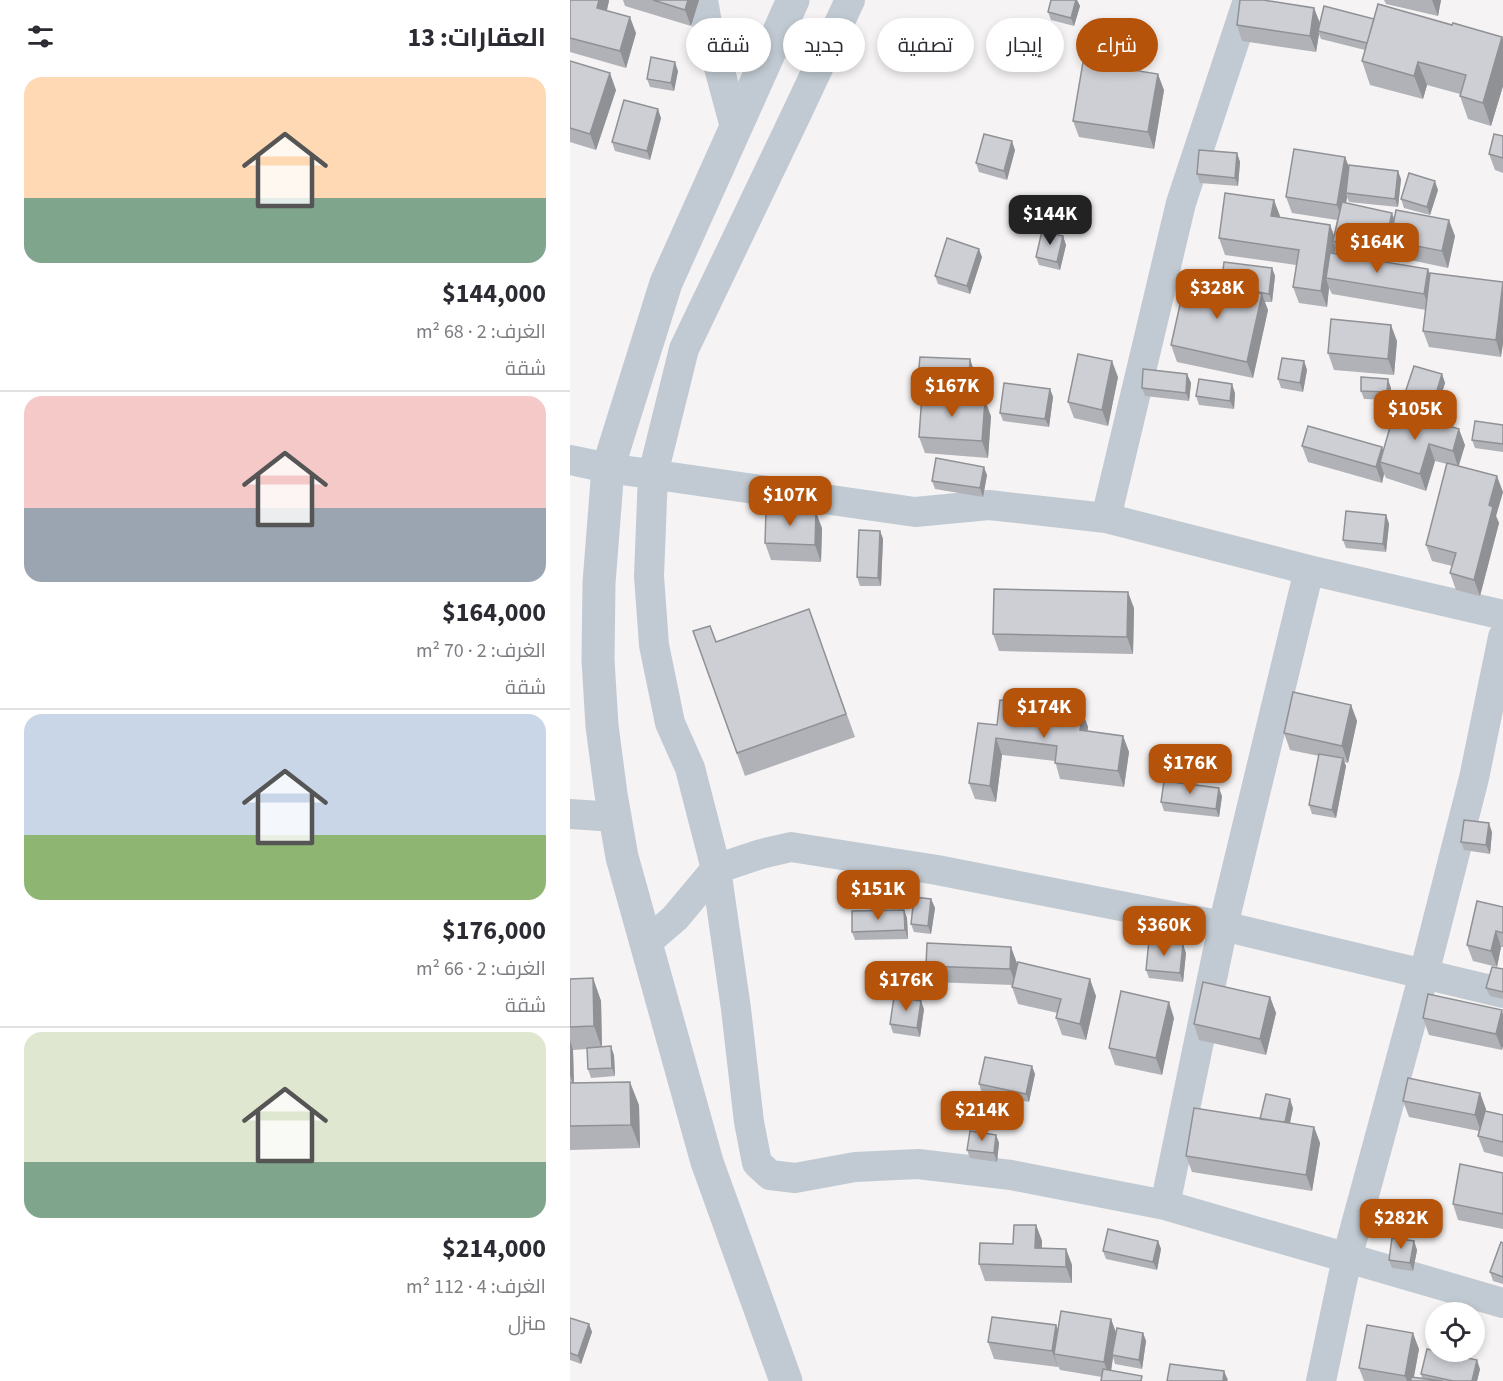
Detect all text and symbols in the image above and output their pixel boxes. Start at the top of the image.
chip: شقة [686,18,771,72]
chip: جديد [783,18,865,72]
chip: تصفية [877,18,974,72]
chip: إيجار [986,18,1064,72]
chip: شراء [1076,18,1158,72]
text: العقارات: 13 [407,19,546,56]
icon: filters [24,20,57,53]
icon: home [231,116,339,224]
pin: $144K [1008,195,1092,246]
text: $144K [1023,200,1077,228]
pin: $164K [1335,223,1419,274]
text: $164K [1350,228,1404,256]
pin: $328K [1175,269,1259,320]
text: $328K [1190,274,1244,302]
text: $144,000 [442,275,546,312]
text: الغرف: 2 · 68 m² [416,318,546,346]
text: شقة [505,355,546,383]
pin: $167K [910,367,994,418]
text: $167K [925,372,979,400]
pin: $105K [1373,390,1457,441]
text: $105K [1388,395,1442,423]
icon: home [231,435,339,543]
pin: $107K [748,476,832,527]
text: $107K [763,481,817,509]
text: $164,000 [442,594,546,631]
text: الغرف: 2 · 70 m² [416,637,546,665]
text: شقة [505,674,546,702]
pin: $174K [1002,688,1086,739]
text: $174K [1017,693,1071,721]
pin: $176K [1148,744,1232,795]
text: $176K [1163,749,1217,777]
icon: home [231,753,339,861]
pin: $151K [836,870,920,921]
text: $151K [851,875,905,903]
pin: $360K [1122,906,1206,957]
text: $360K [1137,911,1191,939]
text: $176,000 [442,912,546,949]
text: الغرف: 2 · 66 m² [416,955,546,983]
pin: $176K [864,961,948,1012]
text: $176K [879,966,933,994]
text: شقة [505,992,546,1020]
icon: home [231,1071,339,1179]
pin: $214K [940,1091,1024,1142]
text: $214K [955,1096,1009,1124]
pin: $282K [1359,1199,1443,1250]
text: $282K [1374,1204,1428,1232]
text: $214,000 [442,1230,546,1267]
text: الغرف: 4 · 112 m² [406,1273,546,1301]
map controls [1425,1302,1485,1362]
button: locate [1425,1302,1485,1362]
text: منزل [508,1310,546,1338]

